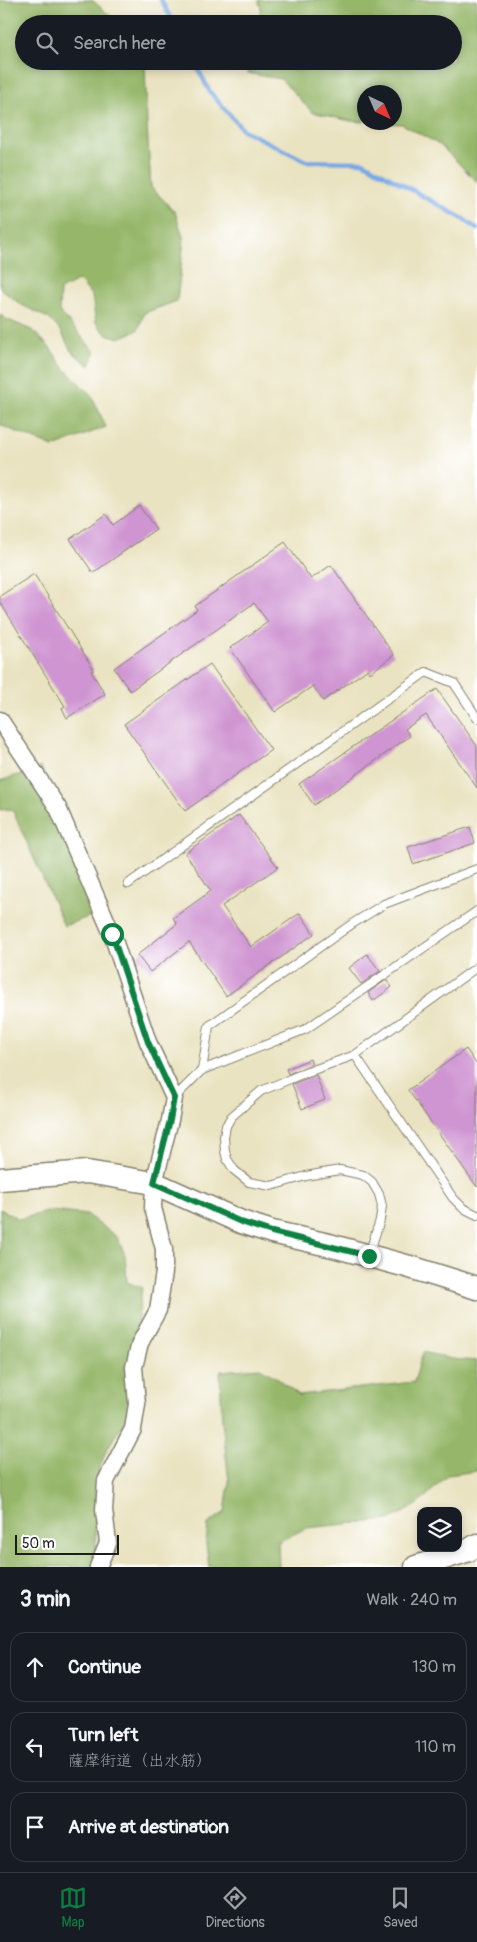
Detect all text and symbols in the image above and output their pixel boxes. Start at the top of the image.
search box [15,15,462,70]
icon: search [33,29,61,57]
text: Search here [73,31,166,55]
north arrow [357,85,402,130]
route start [101,923,124,946]
route end [358,1245,381,1268]
map controls [417,1507,462,1552]
button: layers [417,1507,462,1552]
scale bar [15,1532,119,1555]
text: 50 m [22,1535,55,1552]
text: 3 min [20,1586,70,1613]
text: Walk · 240 m [366,1590,457,1610]
icon: ahead [21,1653,49,1681]
text: Continue [68,1655,141,1679]
text: 130 m [412,1657,456,1677]
text: Turn left [68,1723,138,1747]
icon: left [21,1733,49,1761]
text: 110 m [415,1737,456,1757]
text: 薩摩街道（出水筋） [68,1751,212,1771]
icon: arrive [21,1813,49,1841]
text: Arrive at destination [68,1815,229,1839]
tab: Map [59,1884,87,1931]
tab: Directions [205,1884,265,1931]
tab: Saved [383,1884,418,1931]

